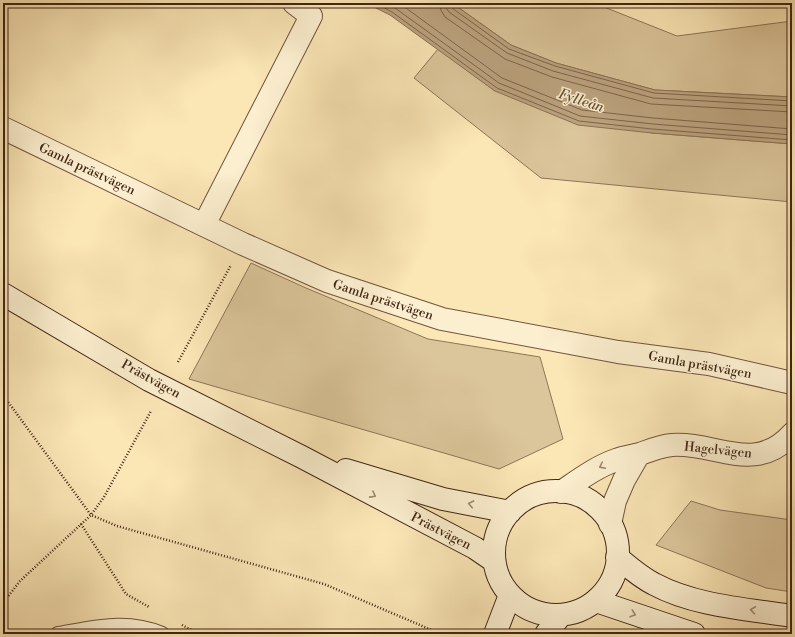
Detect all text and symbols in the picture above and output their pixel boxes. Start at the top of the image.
water label: Fylleån [556,85,606,117]
street label: Gamla prästvägen [36,140,138,198]
street label: Gamla prästvägen [331,276,435,324]
street label: Gamla prästvägen [647,348,753,382]
street label: Prästvägen [119,356,184,402]
street label: Hagelvägen [683,438,753,462]
one-way arrow [598,461,606,469]
one-way arrow [369,491,376,498]
one-way arrow [468,501,474,509]
street label: Prästvägen [408,509,474,553]
one-way arrow [750,606,756,615]
one-way arrow [629,609,636,617]

